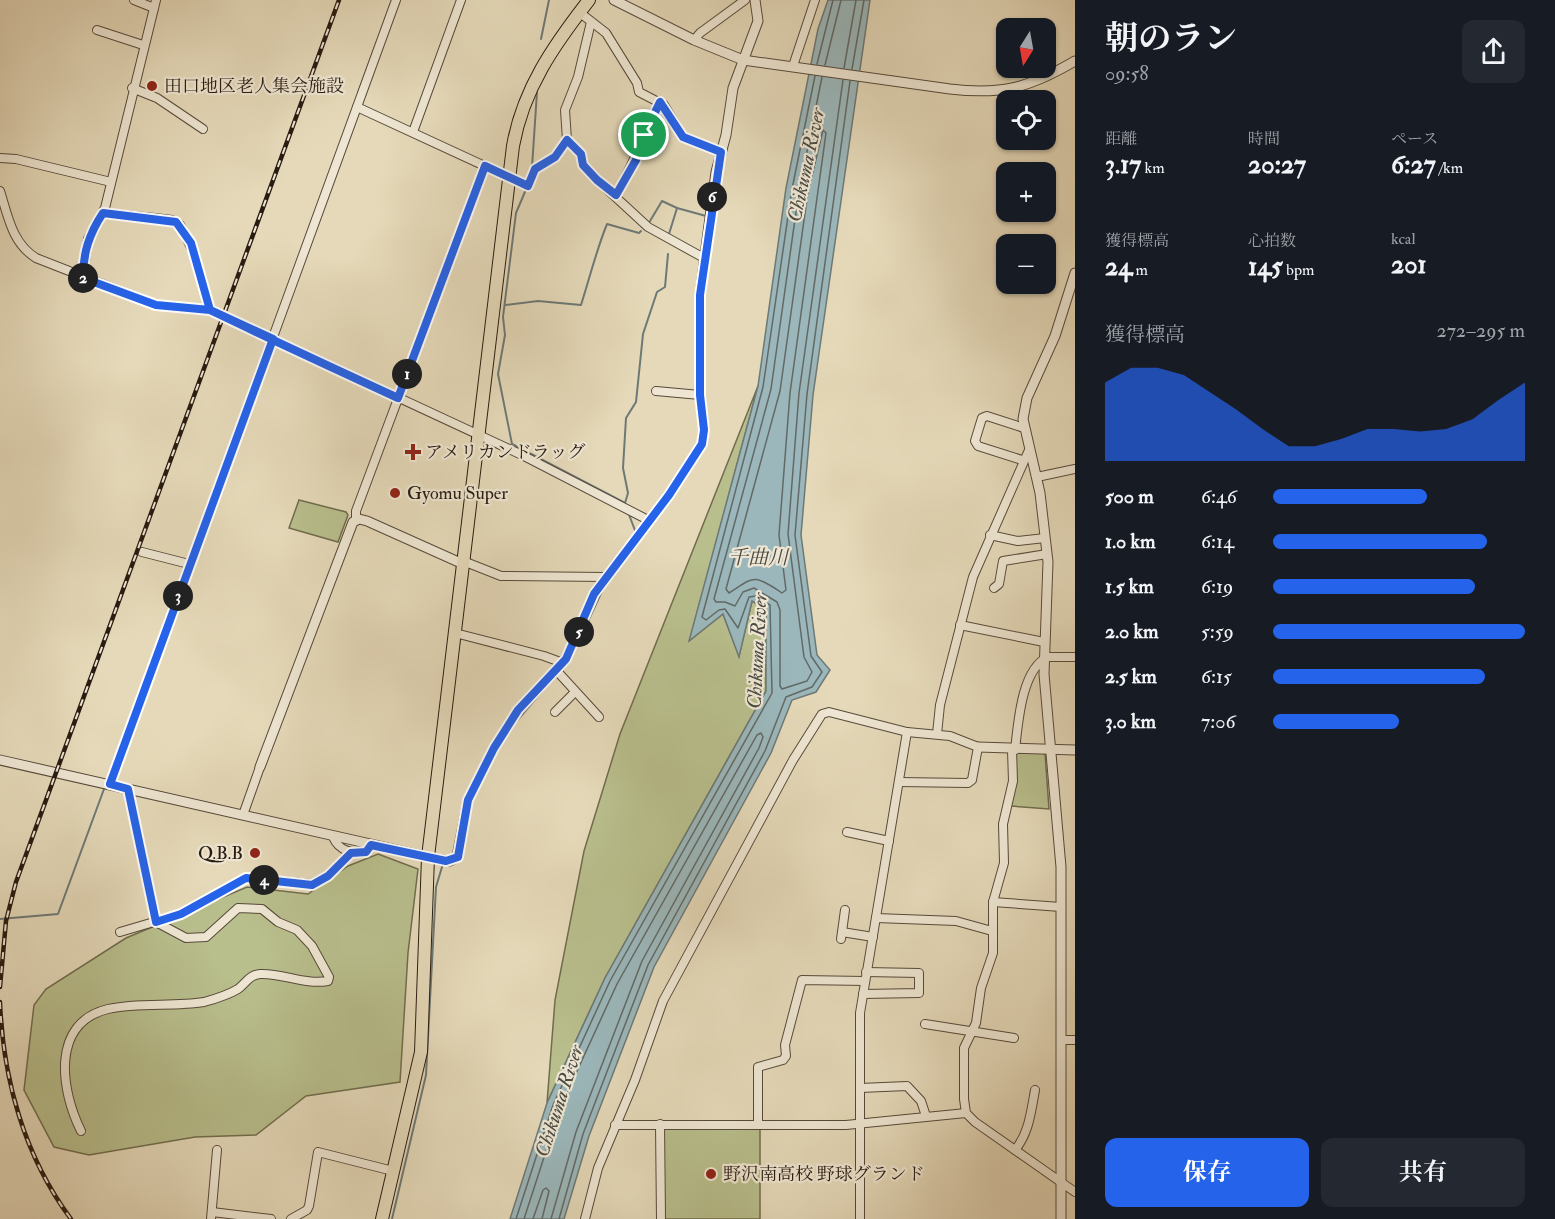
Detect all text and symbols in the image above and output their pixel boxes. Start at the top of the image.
north arrow [996,18,1056,78]
map controls [996,18,1056,294]
text: 朝のラン [1105,18,1237,59]
button: share [1462,20,1525,83]
text: 09:58 [1105,61,1149,86]
place label: 田口地区老人集会施設 [164,75,344,98]
marker: 田口地区老人集会施設 [145,79,159,93]
button: locate [996,90,1056,150]
water label: Chikuma River [782,104,831,224]
pin [618,109,669,160]
icon: arrive [627,118,660,151]
text: 距離 [1105,129,1137,149]
text: 時間 [1248,129,1280,149]
text: ペース [1391,129,1438,149]
text: 3.17 [1105,149,1141,181]
text: 20:27 [1248,149,1306,181]
text: 6:27 [1391,149,1436,181]
text: km [1141,158,1165,178]
text: /km [1436,158,1463,178]
button: + [996,162,1056,222]
pin: 6 [697,182,727,212]
text: 6 [708,187,716,207]
text: kcal [1391,229,1416,249]
text: 獲得標高 [1105,231,1169,251]
text: 心拍数 [1248,231,1296,251]
button: − [996,234,1056,294]
text: 201 [1391,249,1427,281]
text: 24 [1105,251,1132,283]
text: 145 [1248,251,1283,283]
text: m [1132,260,1148,280]
text: bpm [1283,260,1314,280]
pin: 2 [68,263,98,293]
text: 2 [79,268,87,288]
text: 272–295 m [1437,318,1525,343]
text: 獲得標高 [1105,322,1185,347]
pin: 1 [392,359,422,389]
text: 1 [404,364,410,384]
place label: アメリカンドラッグ [425,441,585,464]
marker: アメリカンドラッグ [406,445,420,459]
place label: Gyomu Super [407,482,508,505]
text: 500 m [1105,484,1154,509]
text: 6:46 [1201,484,1237,509]
marker: Gyomu Super [388,486,402,500]
text: 1.0 km [1105,529,1156,554]
text: 6:14 [1201,529,1234,554]
water label: 千曲川 [728,545,790,570]
text: 1.5 km [1105,574,1154,599]
text: 6:19 [1201,574,1233,599]
pin: 3 [163,581,193,611]
text: 3 [175,586,181,606]
water label: Chikuma River [741,591,773,710]
pin: 5 [564,617,594,647]
text: 2.0 km [1105,619,1159,644]
text: 5:59 [1201,619,1234,644]
text: 5 [575,622,583,642]
text: 2.5 km [1105,664,1157,689]
text: 6:15 [1201,664,1232,689]
text: 3.0 km [1105,709,1156,734]
text: 7:06 [1201,709,1235,734]
place label: Q.B.B [198,842,243,865]
marker: Q.B.B [248,846,262,860]
pin: 4 [249,865,279,895]
text: 4 [260,870,268,890]
water label: Chikuma River [529,1040,589,1160]
button: 保存 [1105,1138,1309,1207]
button: 共有 [1321,1138,1525,1207]
place label: 野沢南高校 野球グランド [723,1163,925,1186]
marker: 野沢南高校 野球グランド [704,1167,718,1181]

